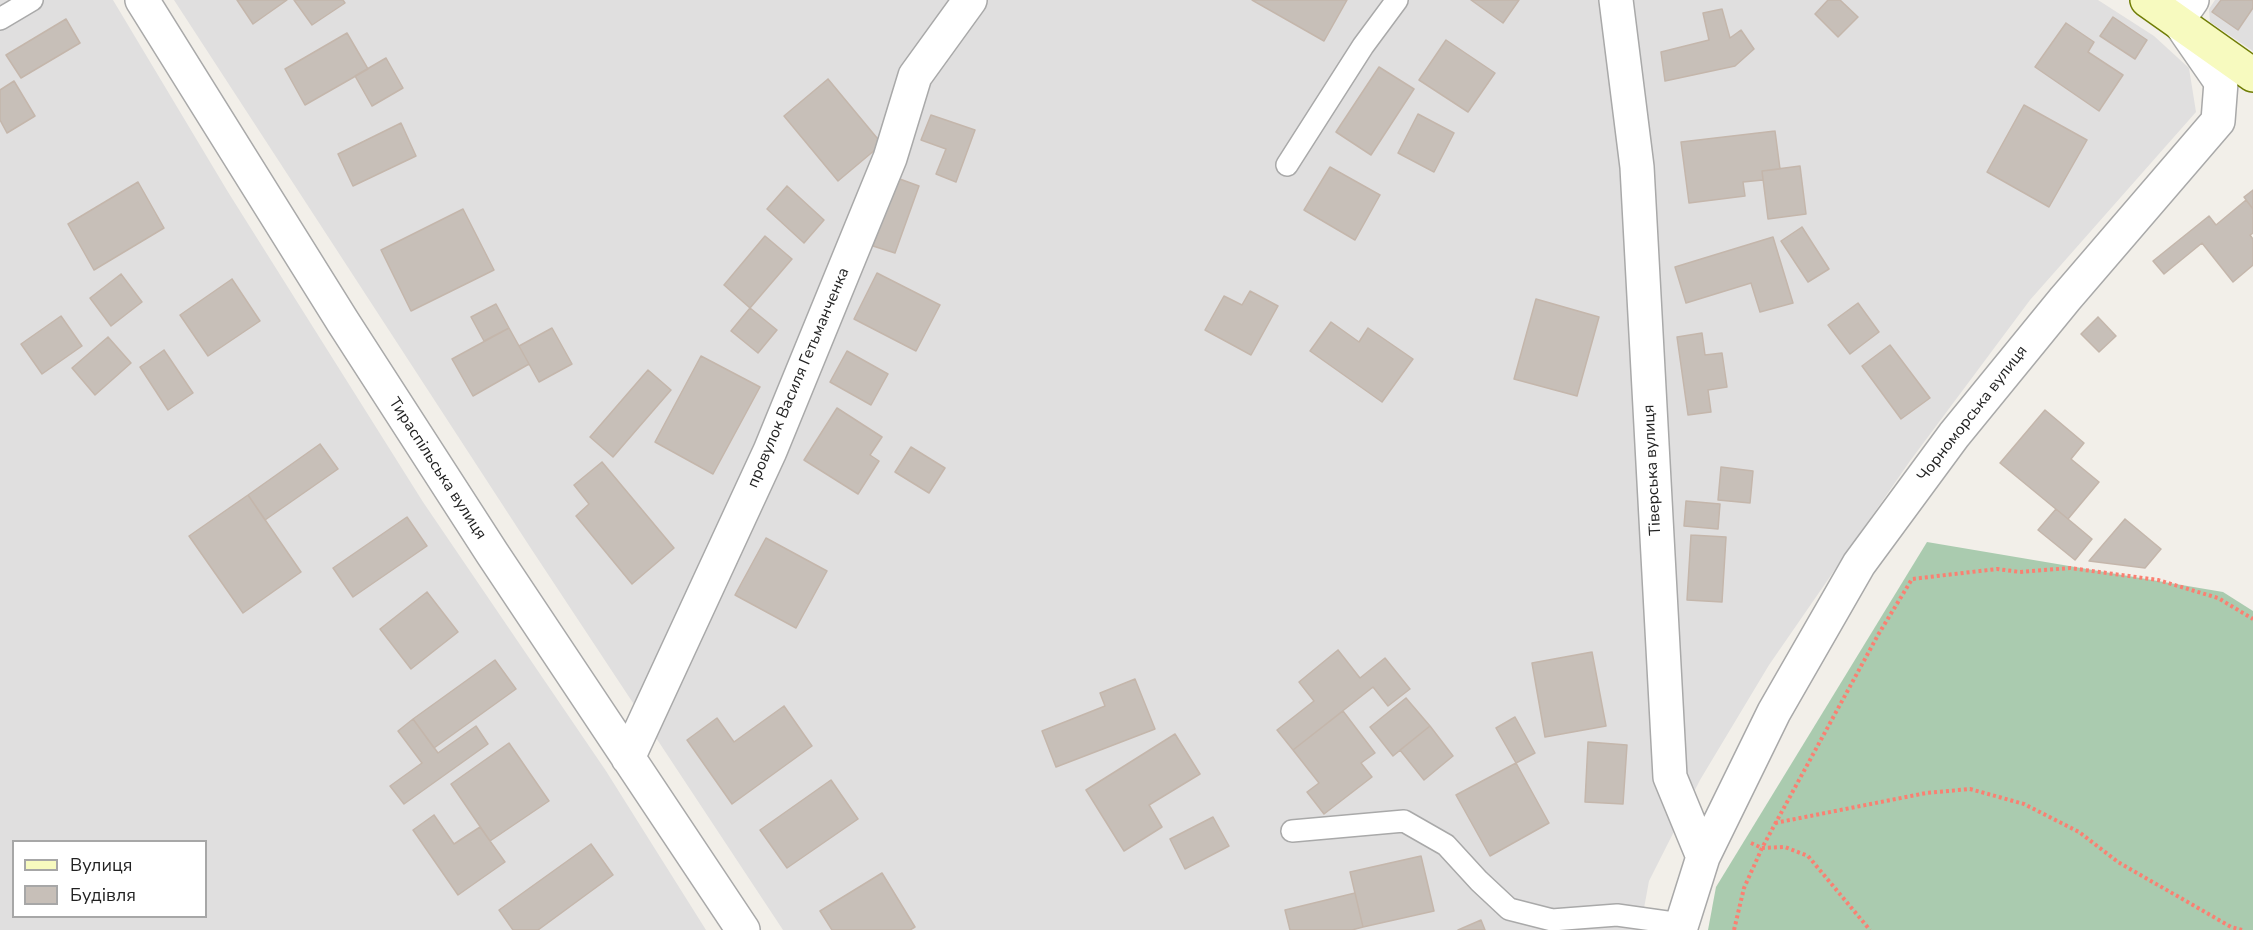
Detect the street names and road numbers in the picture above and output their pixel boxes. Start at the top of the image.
street label: провулок Василя Гетьманченка [744,265,854,491]
street label: Чорноморська вулиця [1914,342,2032,486]
street label: Тираспільська вулиця [384,395,490,543]
street label: Тіверська вулиця [1640,404,1666,536]

